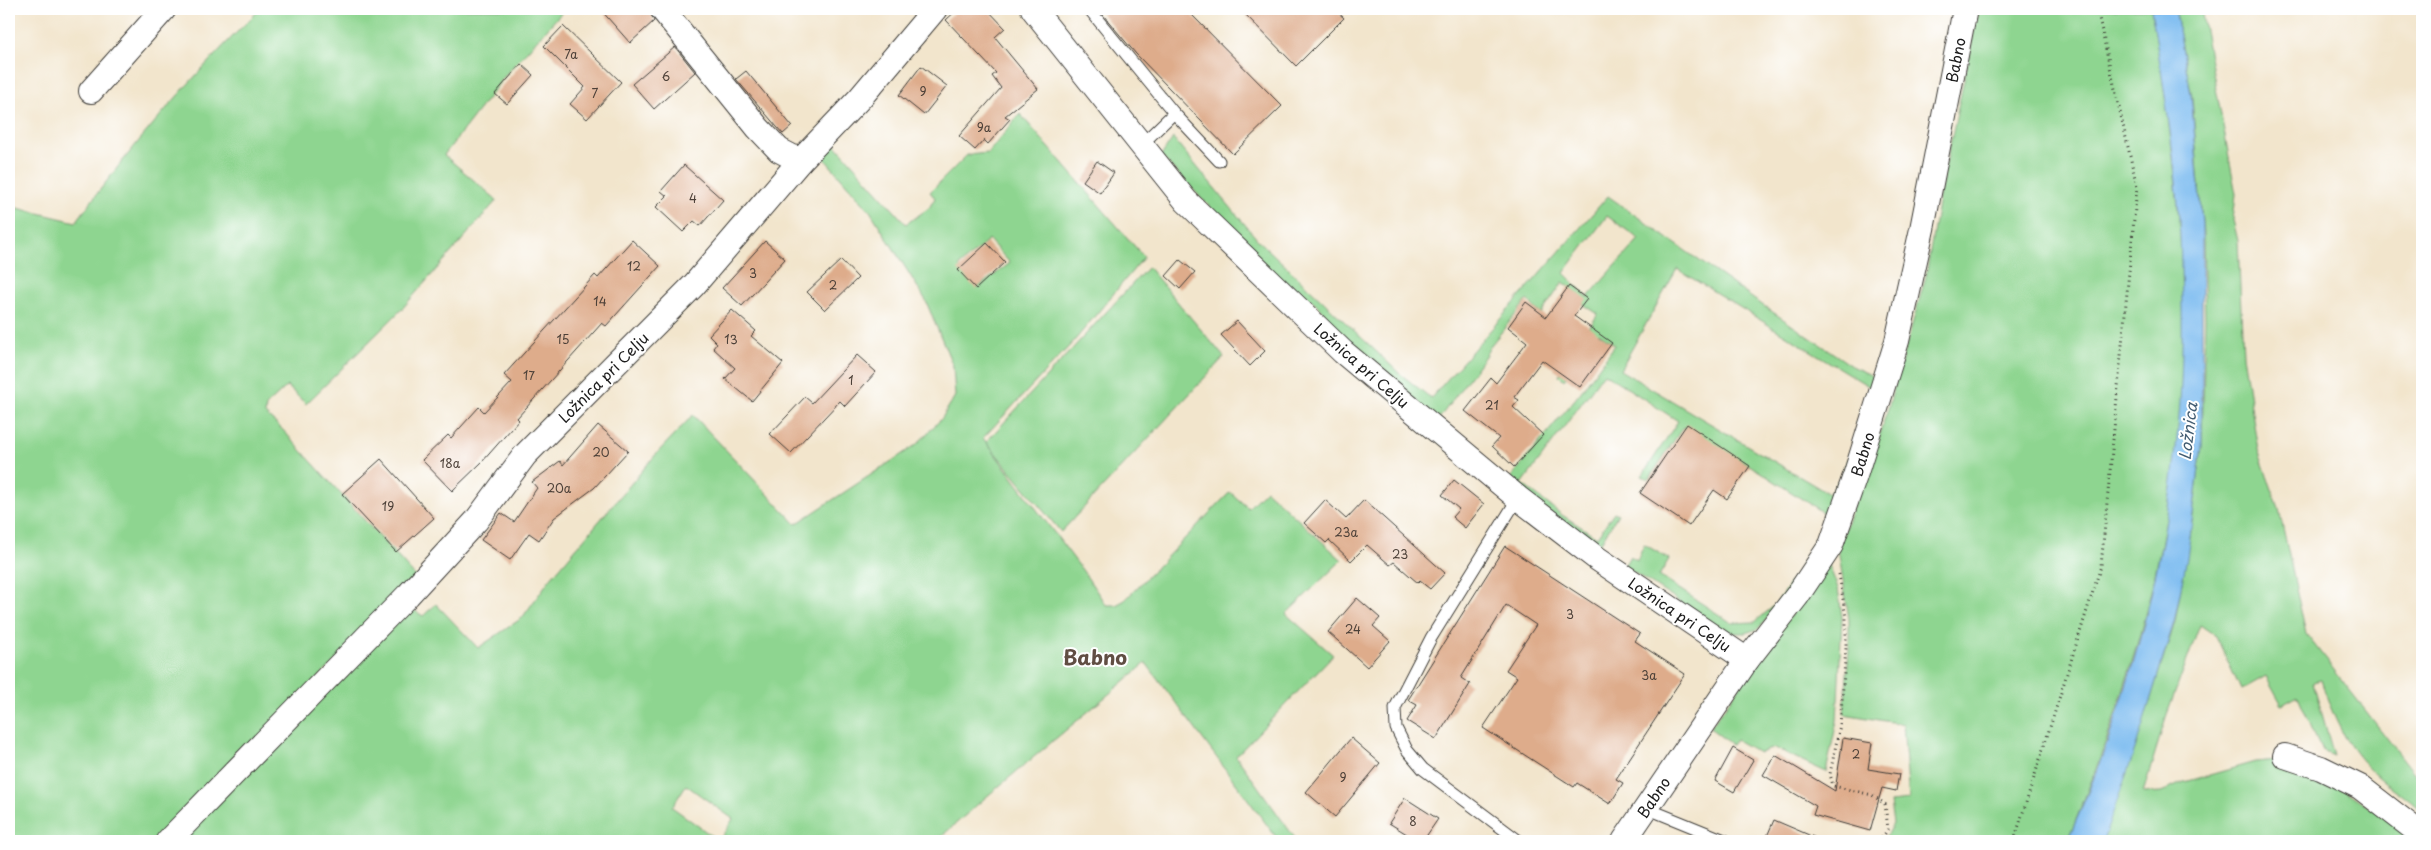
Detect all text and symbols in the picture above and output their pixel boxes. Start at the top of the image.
street label: Babno [1939,36,1971,84]
house number: 7a [564,45,578,63]
house number: 6 [662,67,670,85]
house number: 9 [919,82,927,100]
house number: 7 [592,84,599,102]
house number: 9a [977,118,992,136]
house number: 4 [689,189,697,207]
house number: 12 [627,257,641,275]
house number: 3 [749,264,757,282]
house number: 2 [829,276,837,294]
house number: 14 [593,292,607,310]
street label: Ložnica pri Celju [1309,317,1415,413]
street label: Ložnica pri Celju [553,327,653,427]
house number: 15 [556,330,570,348]
house number: 13 [724,330,738,348]
house number: 17 [523,366,535,384]
house number: 1 [848,371,854,389]
house number: 21 [1485,396,1499,414]
water label: Ložnica [2172,400,2203,461]
street label: Babno [1844,429,1880,479]
house number: 20 [592,443,610,461]
house number: 18a [440,454,461,472]
house number: 20a [547,479,572,497]
house number: 19 [382,497,394,515]
house number: 23a [1334,523,1358,541]
house number: 23 [1392,545,1408,563]
street label: Ložnica pri Celju [1624,571,1736,657]
house number: 3 [1566,605,1574,623]
house number: 24 [1345,620,1361,638]
district label: Babno [1063,642,1127,672]
house number: 3a [1641,666,1657,684]
house number: 2 [1852,745,1860,763]
house number: 9 [1339,768,1347,786]
street label: Babno [1631,772,1675,822]
house number: 8 [1409,812,1417,830]

